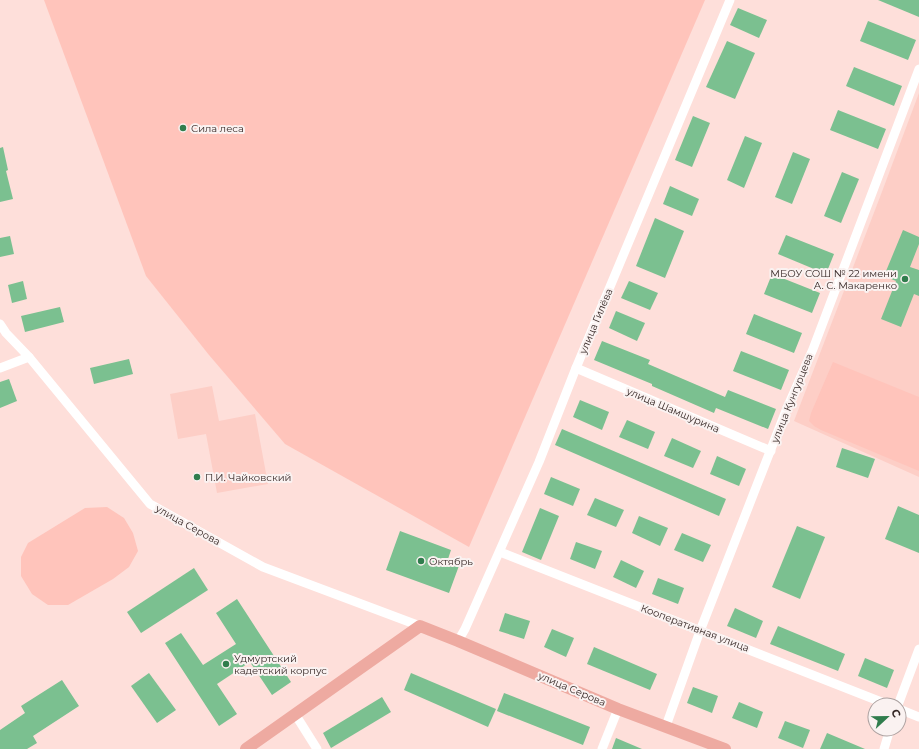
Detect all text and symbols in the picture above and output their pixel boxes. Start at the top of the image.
place label: Сила леса [191,122,244,135]
marker: Сила леса [178,123,188,133]
place label: МБОУ СОШ № 22 имени А. С. Макаренко [770,267,897,292]
marker: МБОУ СОШ № 22 имени А. С. Макаренко [900,274,910,284]
street label: улица Гилёва [576,286,616,357]
street label: улица Кунгурцева [768,351,816,445]
street label: улица Шамшурина [624,384,721,435]
place label: П.И. Чайковский [205,471,292,484]
marker: П.И. Чайковский [192,472,202,482]
street label: улица Серова [152,501,223,548]
place label: Октябрь [429,555,473,568]
marker: Октябрь [416,556,426,566]
street label: Кооперативная улица [639,601,751,655]
place label: Удмуртский кадетский корпус [234,652,327,677]
marker: Удмуртский кадетский корпус [221,659,231,669]
street label: улица Серова [535,669,608,709]
north arrow [867,697,907,737]
text: С [888,707,904,720]

